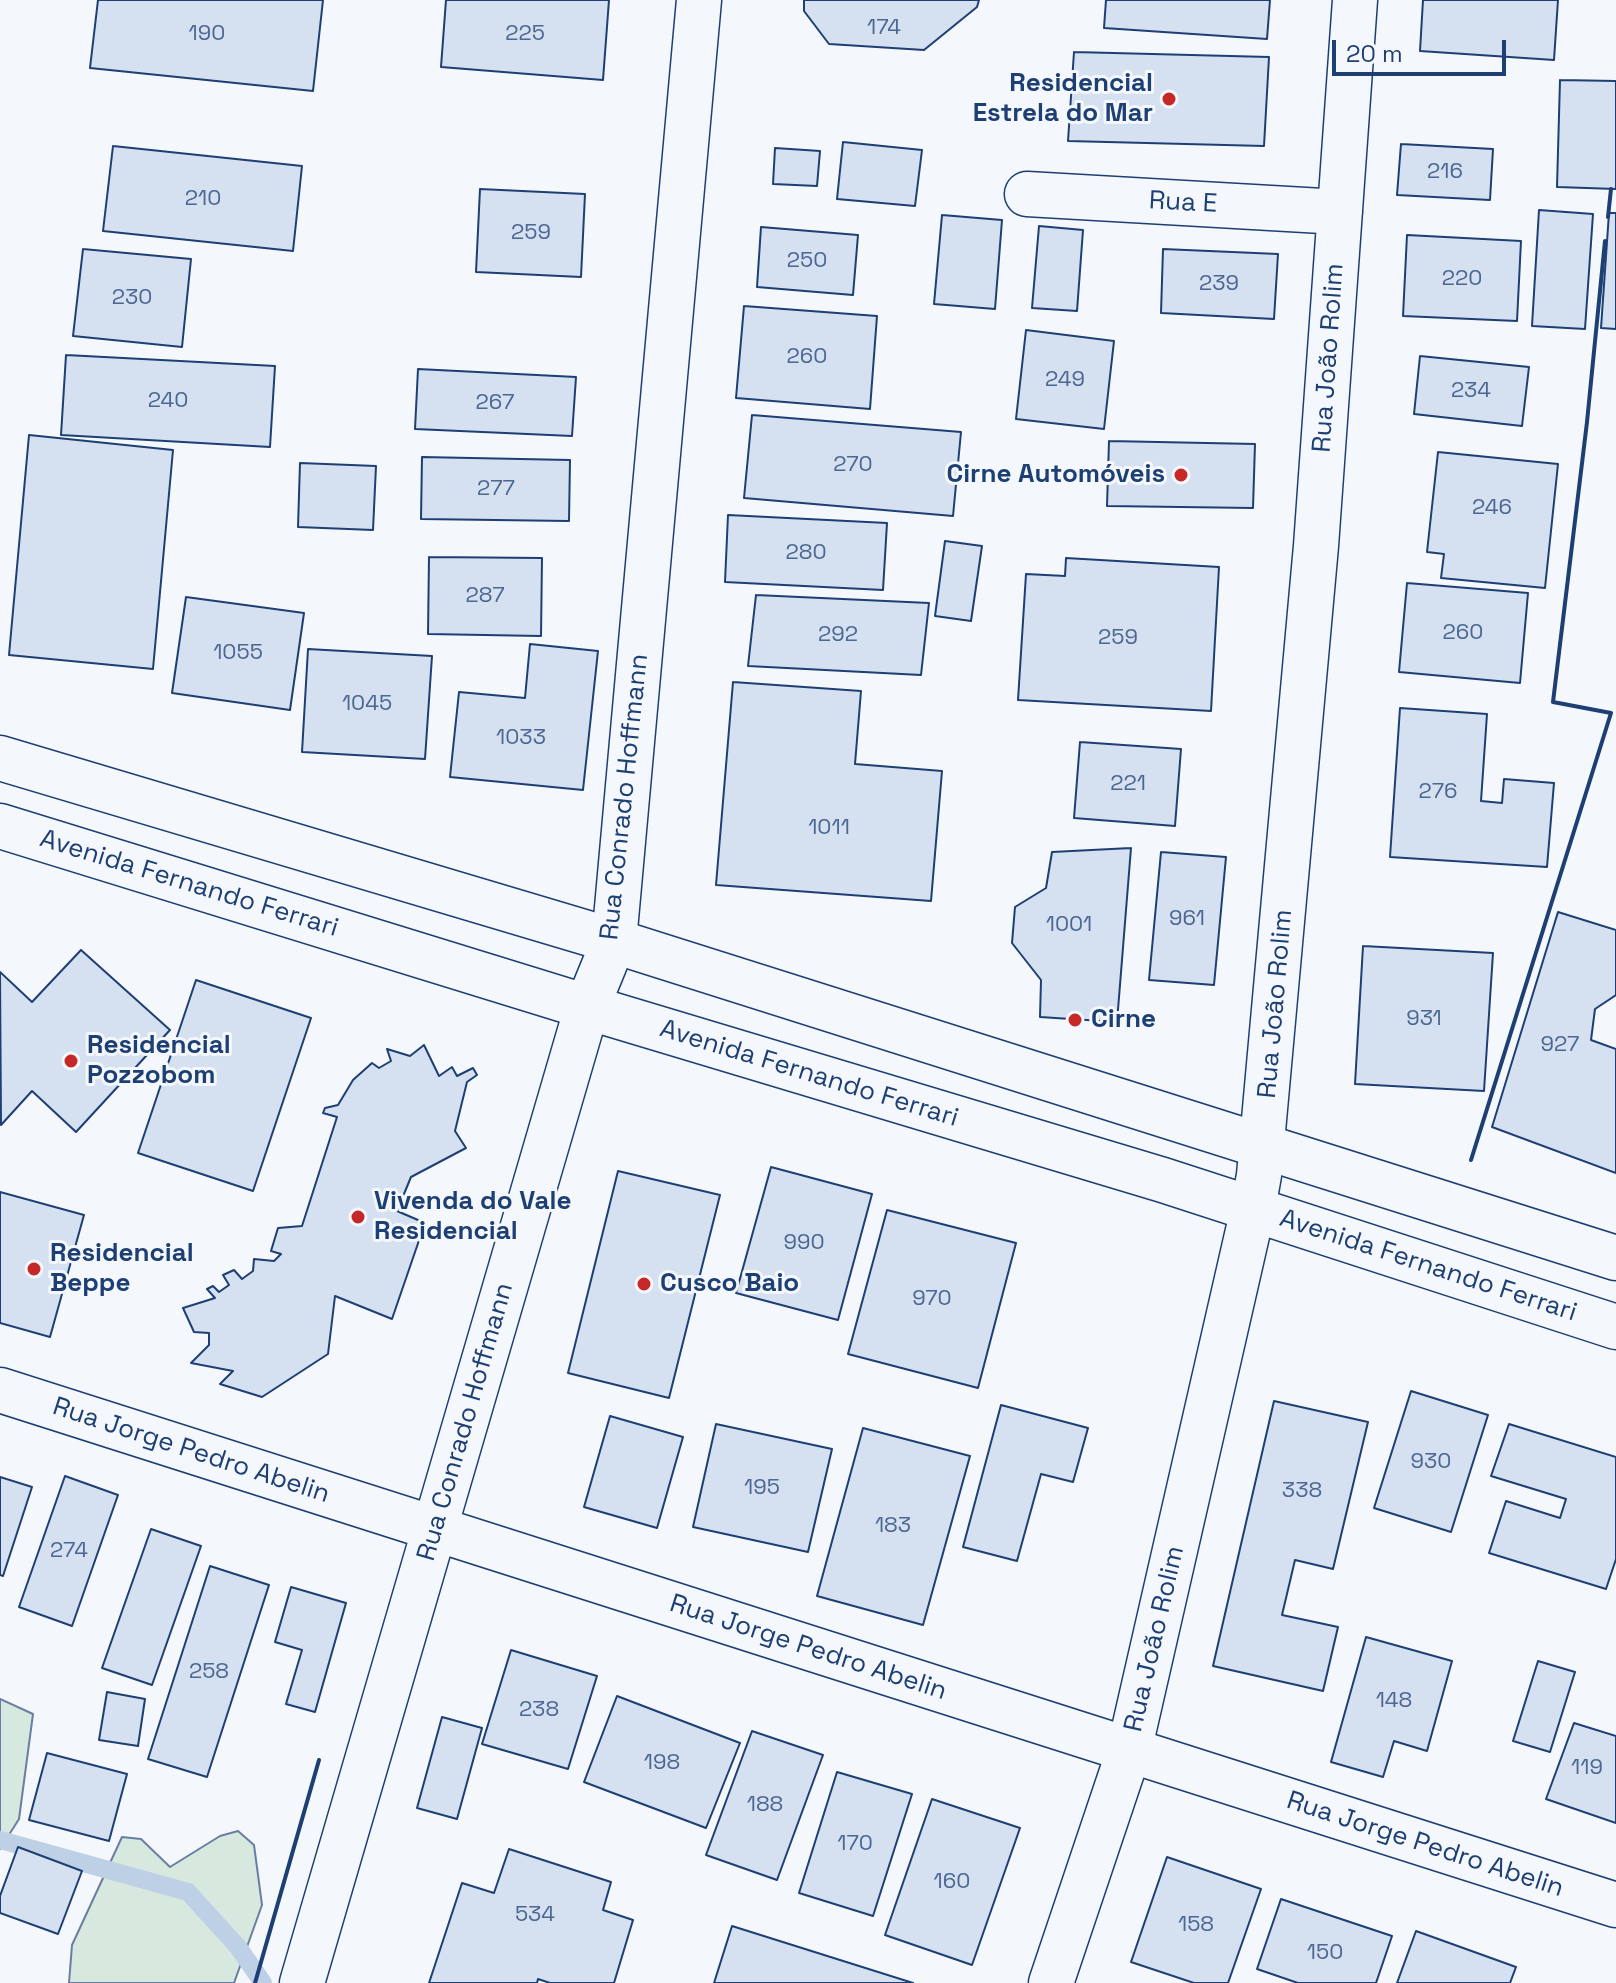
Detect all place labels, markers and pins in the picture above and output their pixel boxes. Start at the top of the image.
place label: Residencial Estrela do Mar [973,68,1153,130]
marker: Residencial Estrela do Mar [1160,90,1178,108]
place label: Cirne Automóveis [946,459,1165,491]
marker: Cirne Automóveis [1172,466,1190,484]
place label: Cirne [1091,1004,1156,1036]
marker: Cirne [1066,1011,1084,1029]
place label: Residencial Pozzobom [87,1030,231,1092]
marker: Residencial Pozzobom [62,1052,80,1070]
place label: Vivenda do Vale Residencial [374,1186,571,1248]
marker: Vivenda do Vale Residencial [349,1208,367,1226]
place label: Residencial Beppe [50,1238,194,1300]
marker: Residencial Beppe [25,1260,43,1278]
place label: Cusco Baio [660,1268,799,1300]
marker: Cusco Baio [635,1275,653,1293]

